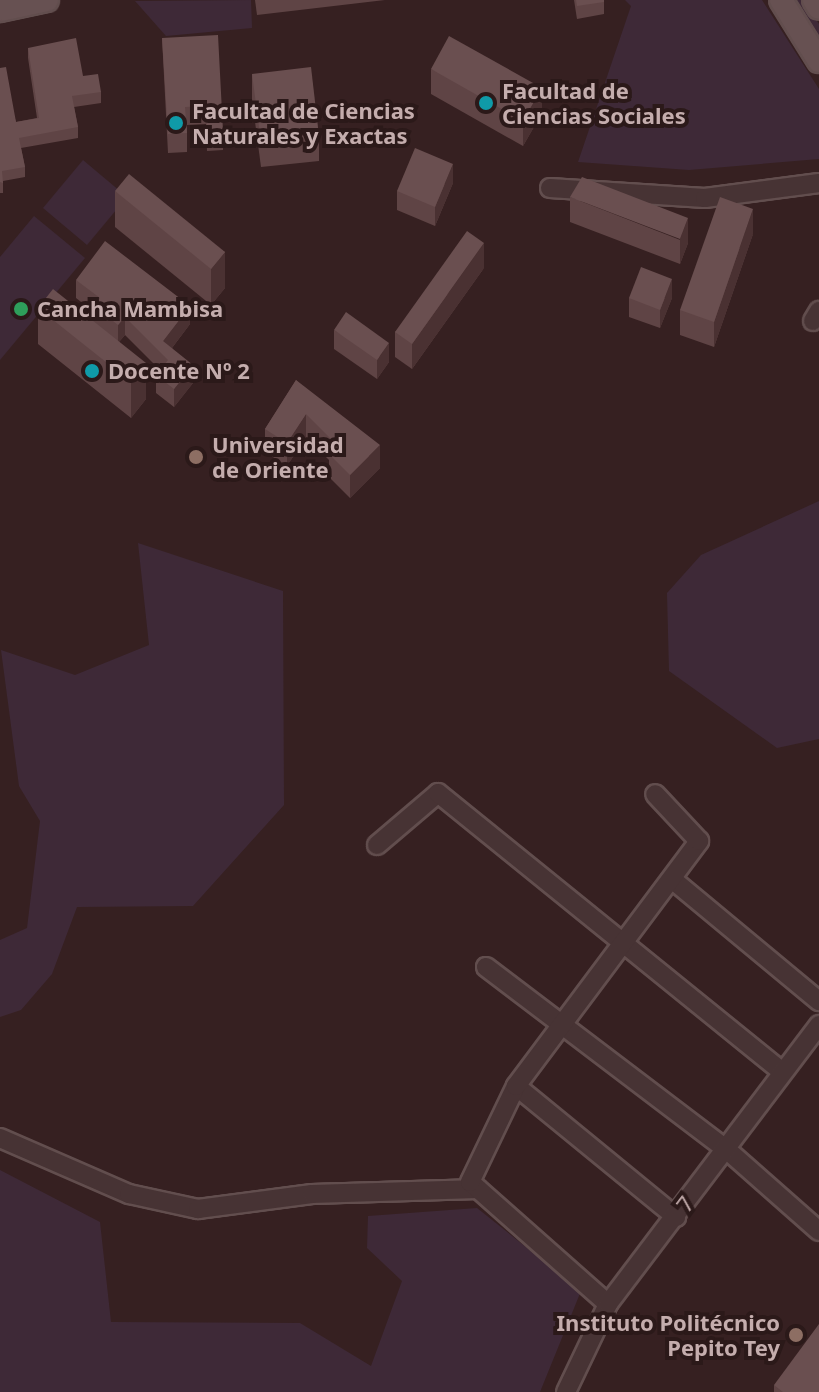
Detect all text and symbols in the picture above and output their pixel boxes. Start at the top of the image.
place label: Facultad de Ciencias Sociales [502,77,686,128]
marker: Facultad de Ciencias Sociales [477,94,495,112]
place label: Facultad de Ciencias Naturales y Exactas [192,97,415,148]
marker: Facultad de Ciencias Naturales y Exactas [167,114,185,132]
place label: Cancha Mambisa [37,296,223,322]
marker: Cancha Mambisa [12,300,30,318]
place label: Docente Nº 2 [108,358,250,384]
marker: Docente Nº 2 [83,362,101,380]
place label: Universidad de Oriente [212,431,344,482]
marker: Universidad de Oriente [187,448,205,466]
street label: 7 [671,1191,699,1217]
place label: Instituto Politécnico Pepito Tey [557,1309,780,1360]
marker: Instituto Politécnico Pepito Tey [787,1326,805,1344]

